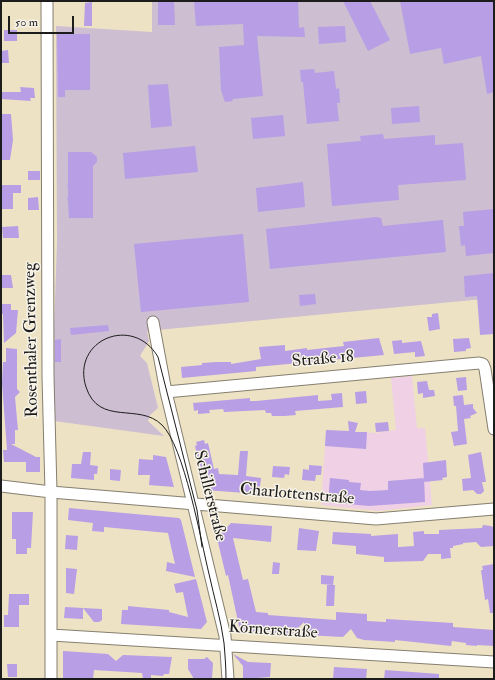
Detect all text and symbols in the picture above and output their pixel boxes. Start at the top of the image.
scale bar [10,8,76,34]
text: 50 m [15,15,38,30]
street label: Rosenthaler Grenzweg [20,262,44,418]
street label: Straße 18 [291,347,355,373]
street label: Schillerstraße [188,449,230,543]
street label: Charlottenstraße [239,480,355,510]
street label: Körnerstraße [228,618,318,644]

